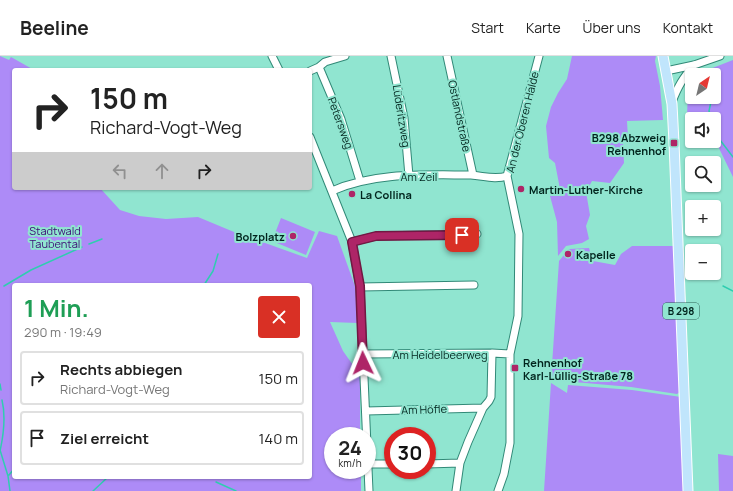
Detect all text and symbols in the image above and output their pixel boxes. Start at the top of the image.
text: Beeline [20,15,89,41]
text: Start [471,18,504,37]
text: Karte [526,18,561,37]
text: Über uns [583,18,641,37]
text: Kontakt [663,18,713,37]
north arrow [685,68,721,104]
map controls [685,68,721,280]
street label: An der Oberen Halde [502,69,542,174]
text: 150 m [90,79,168,117]
street label: Ostlandstraße [445,79,475,154]
icon: right [24,84,76,136]
street label: Lüderitzweg [390,84,414,148]
street label: Petersweg [325,95,357,151]
button: sound [685,112,721,148]
text: Richard-Vogt-Weg [90,115,242,139]
place label: B298 Abzweig Rehnenhof [592,130,667,158]
marker: B298 Abzweig Rehnenhof [669,138,679,148]
button: search [685,156,721,192]
icon: left [109,160,131,182]
icon: ahead [151,160,173,182]
icon: right [193,160,215,182]
street label: Am Zeil [401,169,437,184]
place label: Martin-Luther-Kirche [529,182,643,197]
marker: Martin-Luther-Kirche [516,184,526,194]
place label: La Collina [360,187,412,202]
marker: La Collina [347,189,357,199]
button: + [685,200,721,236]
pin [445,218,479,252]
park label: Stadtwald Taubental [29,223,81,251]
icon: arrive [451,224,473,246]
place label: Bolzplatz [235,229,285,244]
marker: Bolzplatz [288,231,298,241]
button: − [685,244,721,280]
place label: Kapelle [576,247,616,262]
marker: Kapelle [563,249,573,259]
text: 1 Min. [24,291,89,324]
button: close [258,296,300,338]
road number: B 298 [663,303,699,319]
text: 290 m · 19:49 [24,323,102,341]
position arrow [342,342,384,384]
street label: Am Heidelbeerweg [392,347,488,362]
place label: Rehnenhof Karl-Lüllig-Straße 78 [523,355,633,383]
text: Rechts abbiegen [60,359,182,380]
marker: Rehnenhof Karl-Lüllig-Straße 78 [510,363,520,373]
icon: right [26,367,48,389]
text: 150 m [259,368,298,389]
text: Richard-Vogt-Weg [60,380,170,398]
street label: Am Höfle [401,401,448,417]
icon: arrive [26,427,48,449]
speed limit sign: 30 [384,427,436,479]
text: Ziel erreicht [60,428,149,449]
text: 140 m [258,428,298,449]
text: 24 [338,434,362,461]
text: km/h [338,456,362,470]

